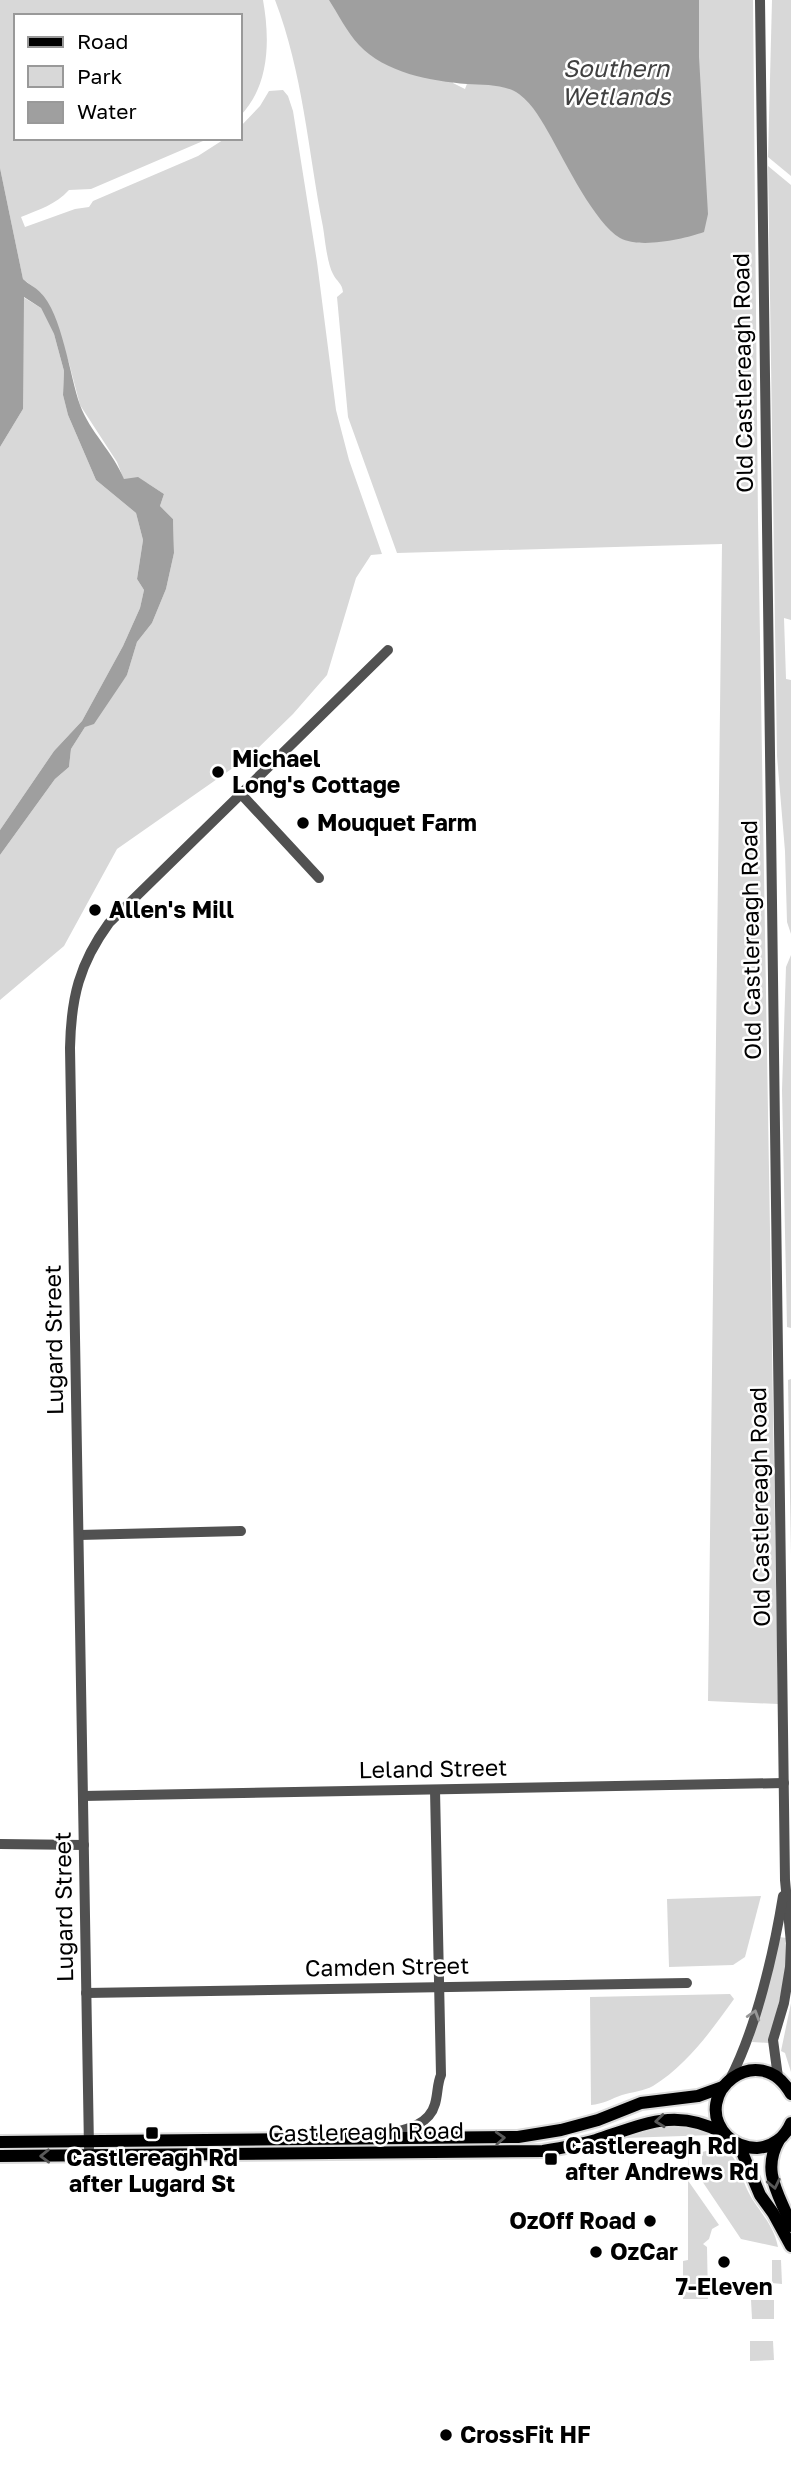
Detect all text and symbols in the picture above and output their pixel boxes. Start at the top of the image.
legend [14,14,242,140]
text: Road [77,28,128,54]
water label: Southern Wetlands [561,53,672,110]
text: Park [77,63,123,89]
text: Water [77,98,137,124]
street label: Old Castlereagh Road [726,253,758,493]
place label: Michael Long's Cottage [232,744,400,798]
marker: Michael Long's Cottage [210,764,226,780]
place label: Mouquet Farm [317,808,477,836]
marker: Mouquet Farm [295,815,311,831]
street label: Old Castlereagh Road [734,820,766,1060]
place label: Allen's Mill [109,895,234,923]
marker: Allen's Mill [87,902,103,918]
street label: Lugard Street [38,1265,68,1415]
street label: Old Castlereagh Road [743,1387,775,1627]
street label: Leland Street [358,1753,508,1783]
street label: Lugard Street [48,1832,78,1982]
street label: Camden Street [305,1951,469,1981]
one-way arrow [745,2009,760,2021]
one-way arrow [654,2113,666,2128]
street label: Castlereagh Road [268,2115,464,2147]
marker: Castlereagh Rd after Lugard St [144,2125,160,2141]
one-way arrow [495,2130,506,2145]
place label: Castlereagh Rd after Andrews Rd [565,2131,759,2185]
place label: Castlereagh Rd after Lugard St [66,2143,238,2197]
one-way arrow [39,2148,49,2164]
marker: Castlereagh Rd after Andrews Rd [543,2151,559,2167]
one-way arrow [766,2178,781,2190]
place label: OzOff Road [509,2206,636,2234]
marker: OzOff Road [642,2213,658,2229]
place label: OzCar [610,2237,678,2265]
marker: OzCar [588,2244,604,2260]
marker: 7-Eleven [716,2254,732,2270]
place label: 7-Eleven [675,2272,773,2300]
place label: CrossFit HF [460,2420,591,2448]
marker: CrossFit HF [438,2427,454,2443]

